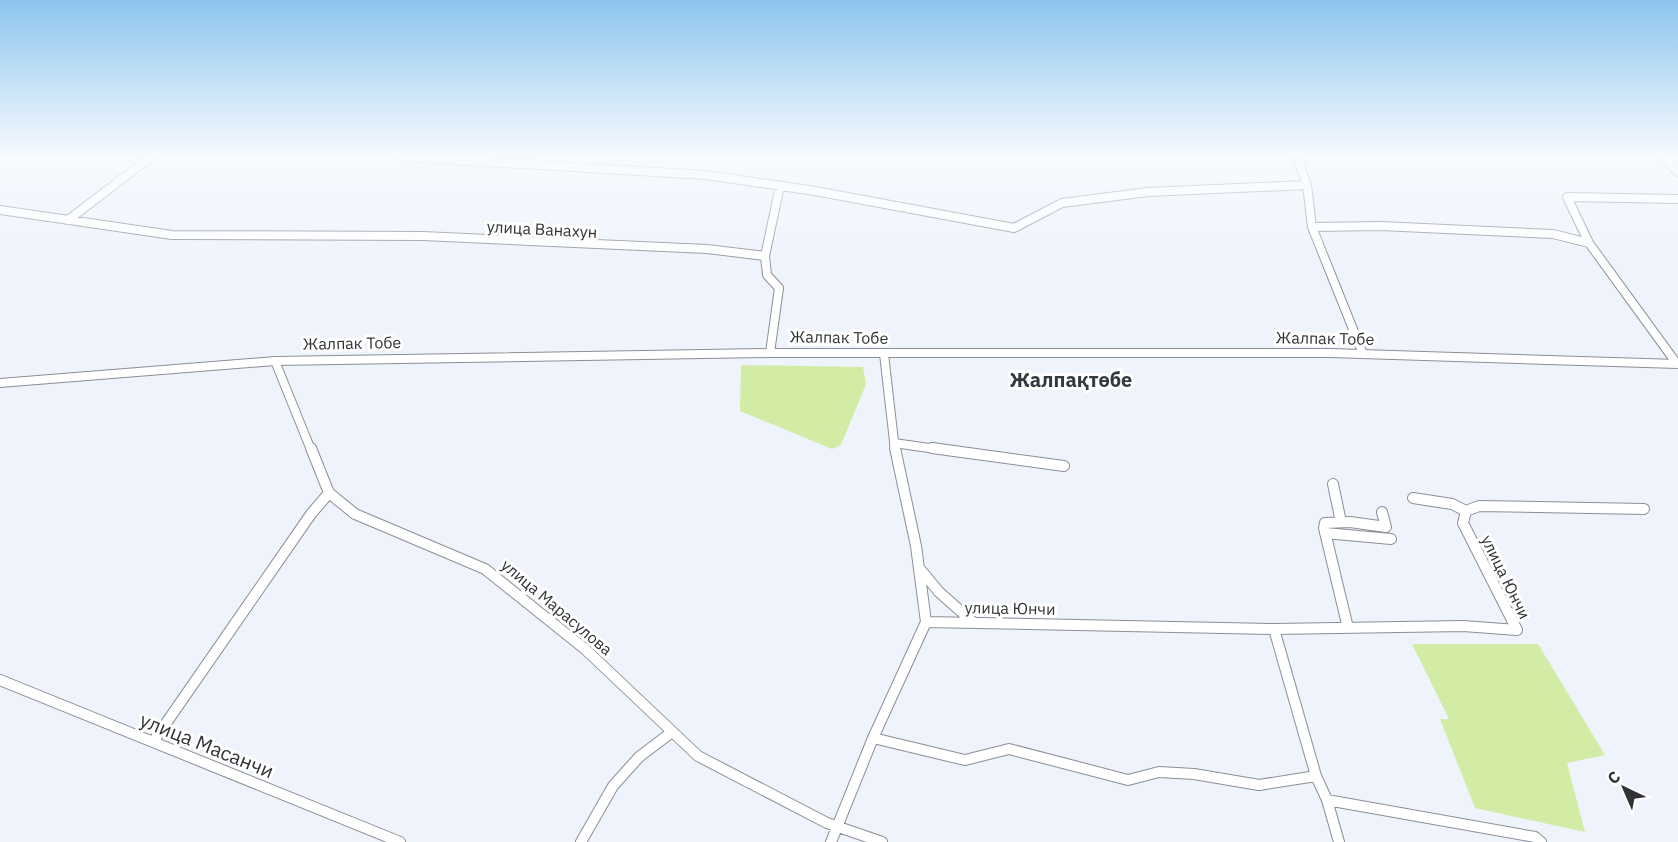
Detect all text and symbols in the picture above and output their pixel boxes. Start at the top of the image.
street label: улица Ванахун [486,216,598,242]
street label: Жалпак Тобе [790,326,889,348]
street label: Жалпак Тобе [1276,327,1375,349]
street label: Жалпак Тобе [303,332,402,354]
district label: Жалпақтөбе [1010,366,1132,393]
street label: улица Юнчи [1477,532,1535,622]
street label: улица Марасулова [497,555,617,659]
street label: улица Юнчи [964,597,1056,619]
street label: улица Масанчи [136,706,278,784]
north arrow [1594,758,1654,818]
text: С [1603,766,1624,788]

